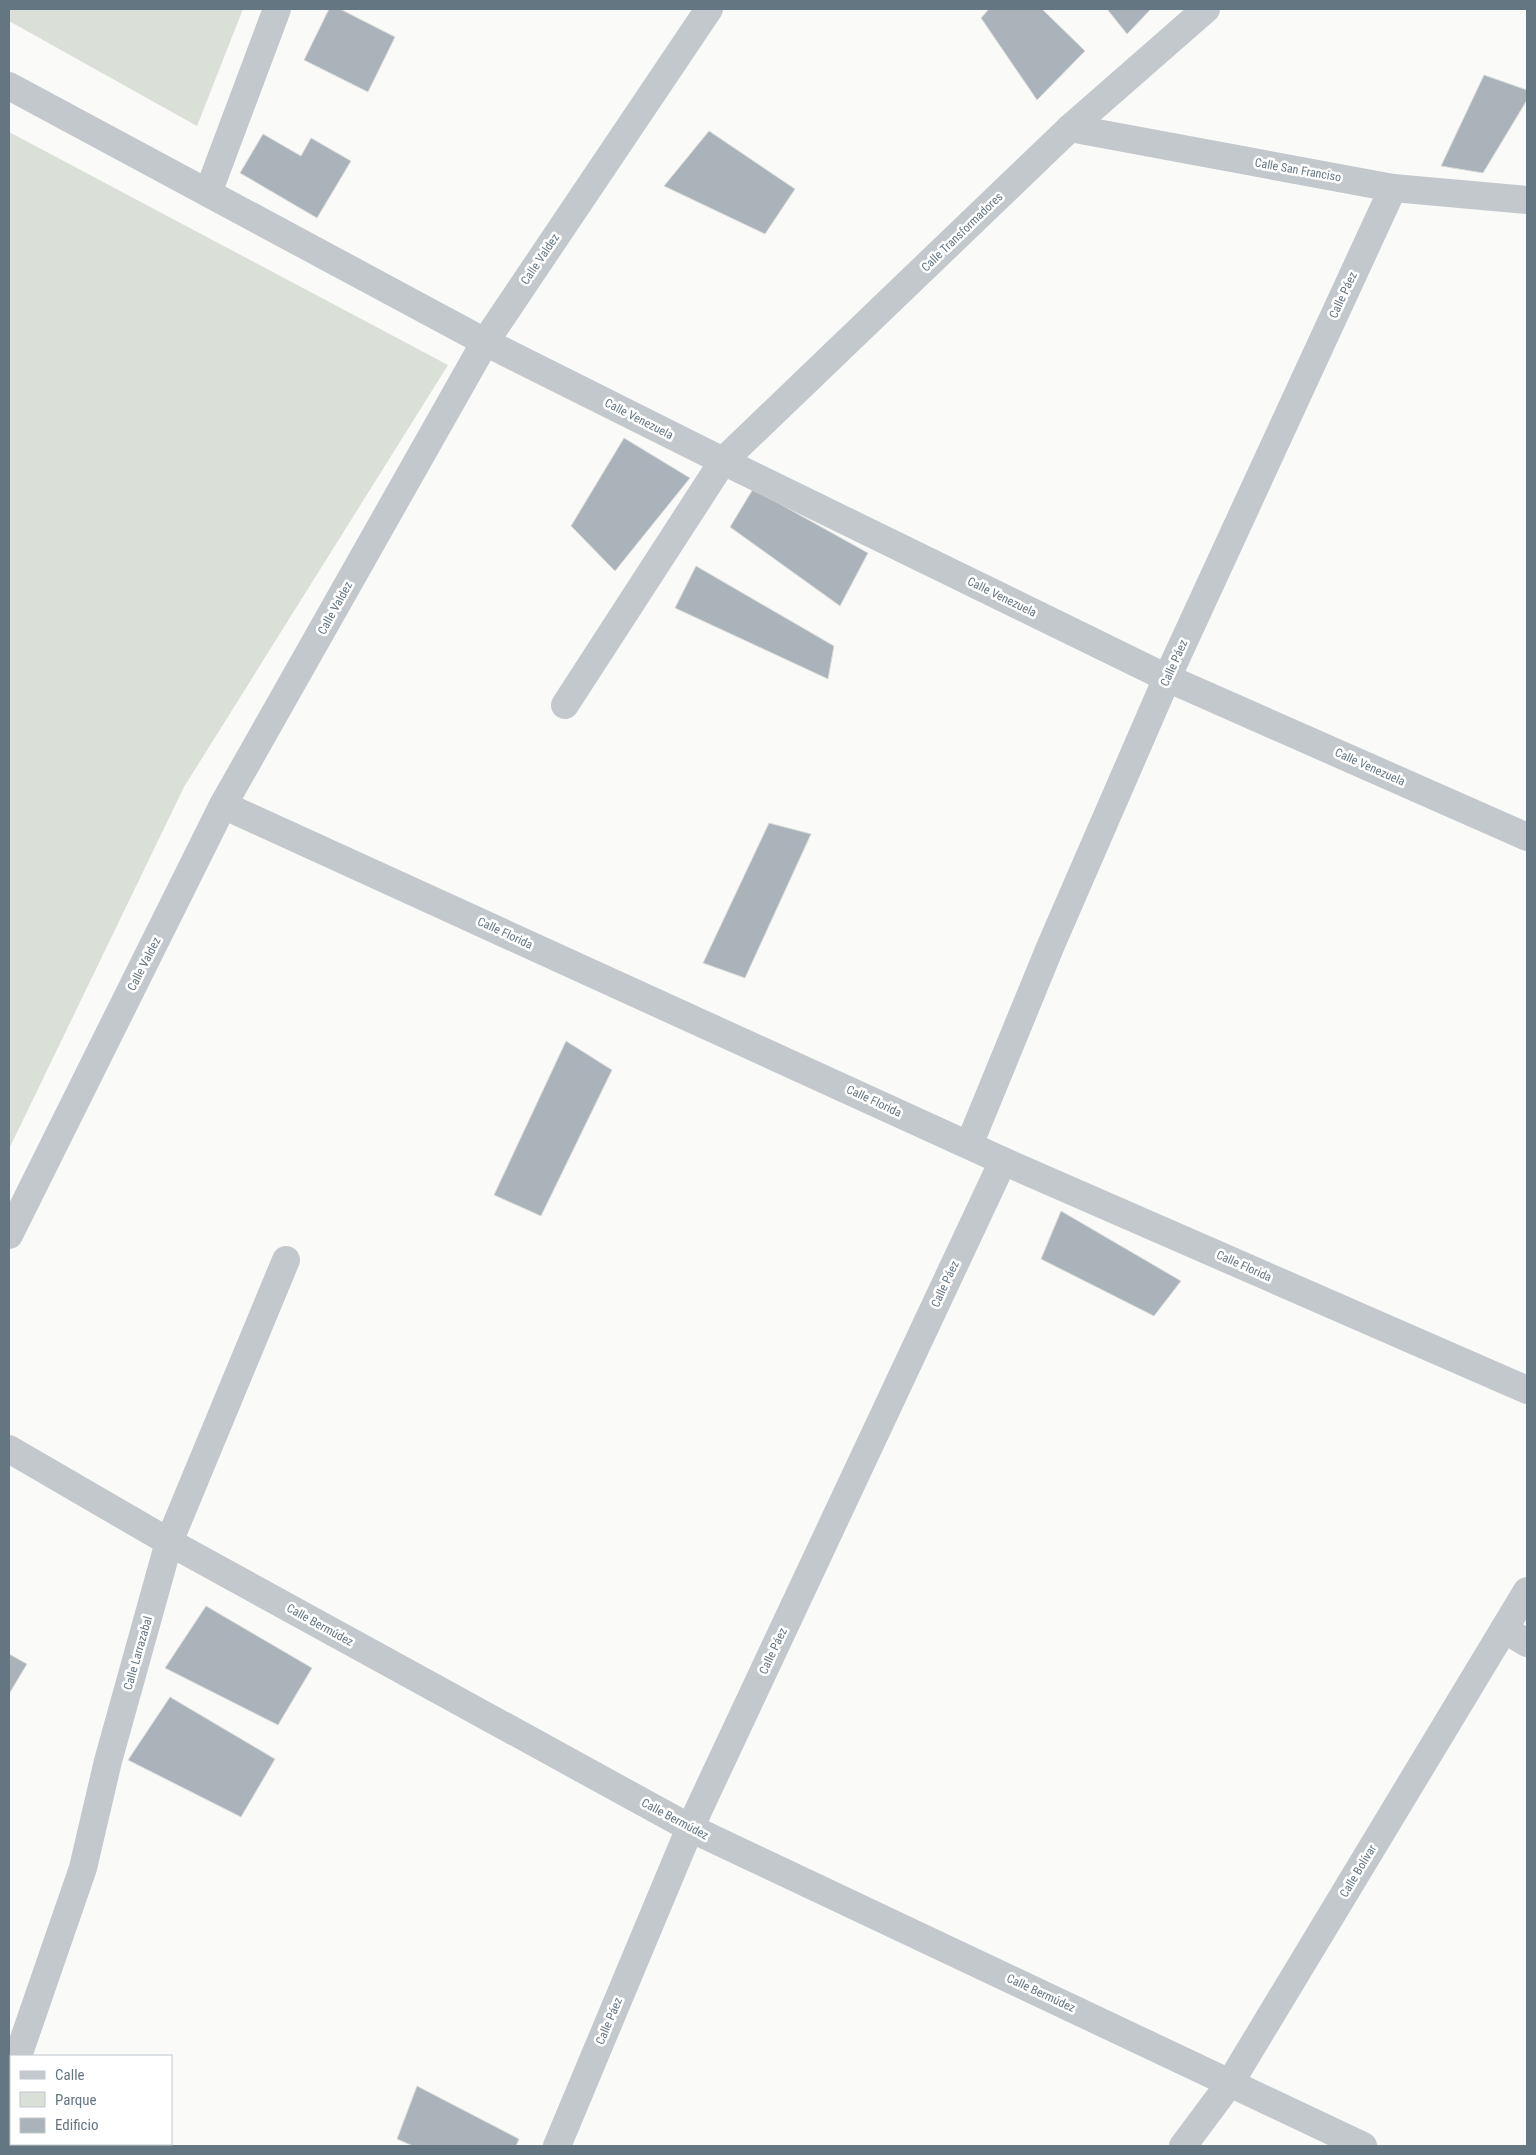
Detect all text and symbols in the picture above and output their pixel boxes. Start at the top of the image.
street label: Calle San Franciso [1254,156,1342,184]
street label: Calle Transformadores [919,190,1005,274]
street label: Calle Valdez [518,231,562,287]
street label: Calle Páez [1326,270,1360,320]
street label: Calle Venezuela [602,396,676,442]
street label: Calle Venezuela [965,574,1039,620]
street label: Calle Valdez [315,579,355,637]
street label: Calle Páez [1158,637,1190,689]
street label: Calle Venezuela [1333,745,1407,789]
street label: Calle Florida [475,914,535,952]
street label: Calle Valdez [125,935,163,993]
street label: Calle Florida [844,1082,904,1120]
street label: Calle Florida [1214,1248,1274,1285]
street label: Calle Páez [928,1259,962,1309]
street label: Calle Bermúdez [284,1601,356,1649]
street label: Calle Larrazabal [121,1614,155,1692]
street label: Calle Páez [756,1626,790,1676]
street label: Calle Bermúdez [639,1795,711,1843]
street label: Calle Bolívar [1337,1842,1379,1900]
street label: Calle Bermúdez [1005,1971,1077,2015]
street label: Calle Páez [593,1995,625,2047]
legend [10,2055,172,2145]
text: Calle [55,2066,85,2084]
text: Parque [55,2091,97,2109]
text: Edificio [55,2116,98,2134]

